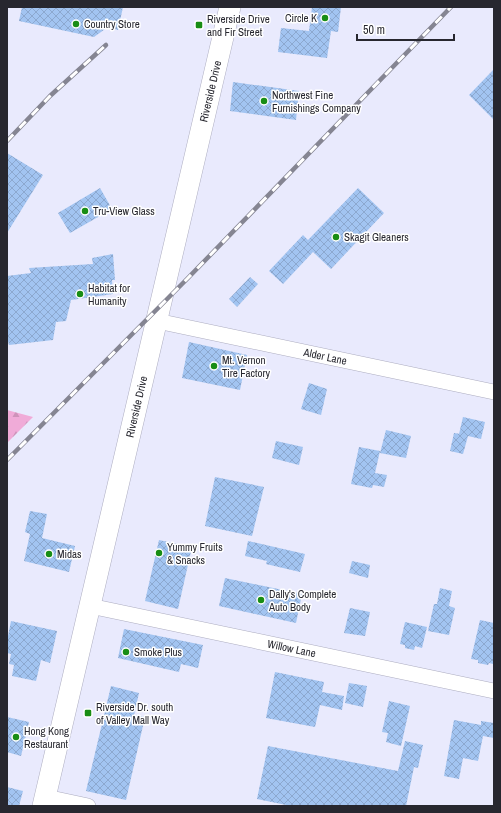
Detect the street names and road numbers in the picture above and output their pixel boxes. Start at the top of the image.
street label: Riverside Drive [196,59,224,123]
street label: Alder Lane [301,345,348,368]
street label: Riverside Drive [122,375,150,439]
street label: Willow Lane [266,636,317,660]

